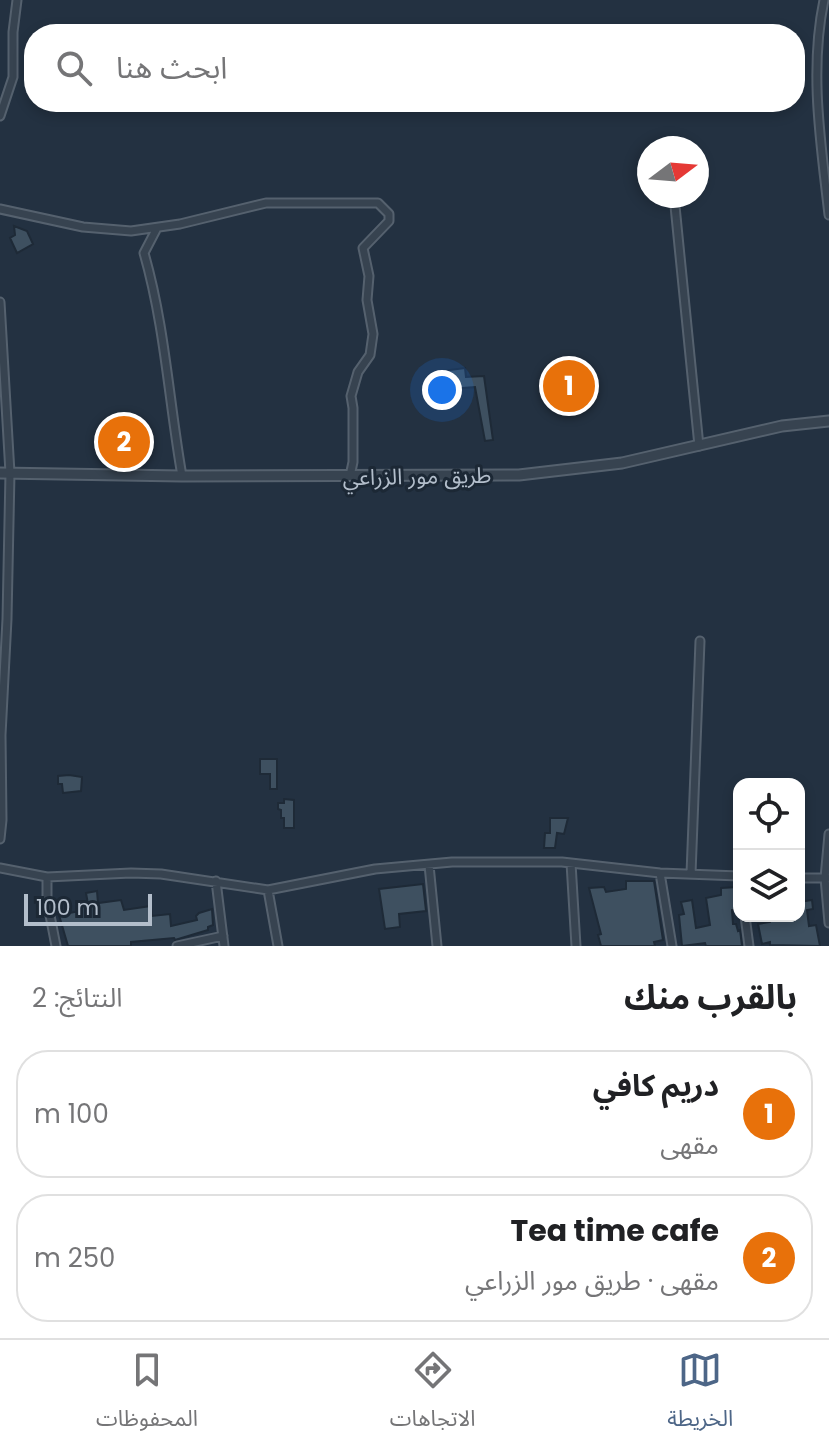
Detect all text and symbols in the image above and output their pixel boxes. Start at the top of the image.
search box [24,24,805,112]
icon: search [52,46,96,90]
text: ابحث هنا [116,46,227,89]
north arrow [637,136,709,208]
pin: 1 [543,356,595,416]
your location [422,370,462,410]
pin: 2 [98,412,150,472]
street label: طريق مور الزراعي [342,460,492,494]
map controls [733,778,805,922]
button: locate [733,778,805,850]
button: layers [733,850,805,922]
scale bar [24,890,152,926]
text: 100 m [36,892,99,923]
text: بالقرب منك [624,973,797,1021]
text: النتائج: 2 [32,980,122,1016]
text: دريم كافي [593,1064,719,1107]
text: 100 m [34,1096,109,1132]
text: 1 [764,1096,774,1132]
text: مقهى [660,1127,719,1163]
text: Tea time cafe [511,1209,719,1252]
text: 250 m [34,1240,115,1276]
text: 2 [762,1240,776,1276]
text: مقهى · طريق مور الزراعي [465,1263,719,1299]
tab: المحفوظات [96,1348,198,1442]
tab: الاتجاهات [390,1348,476,1442]
tab: الخريطة [667,1348,733,1442]

